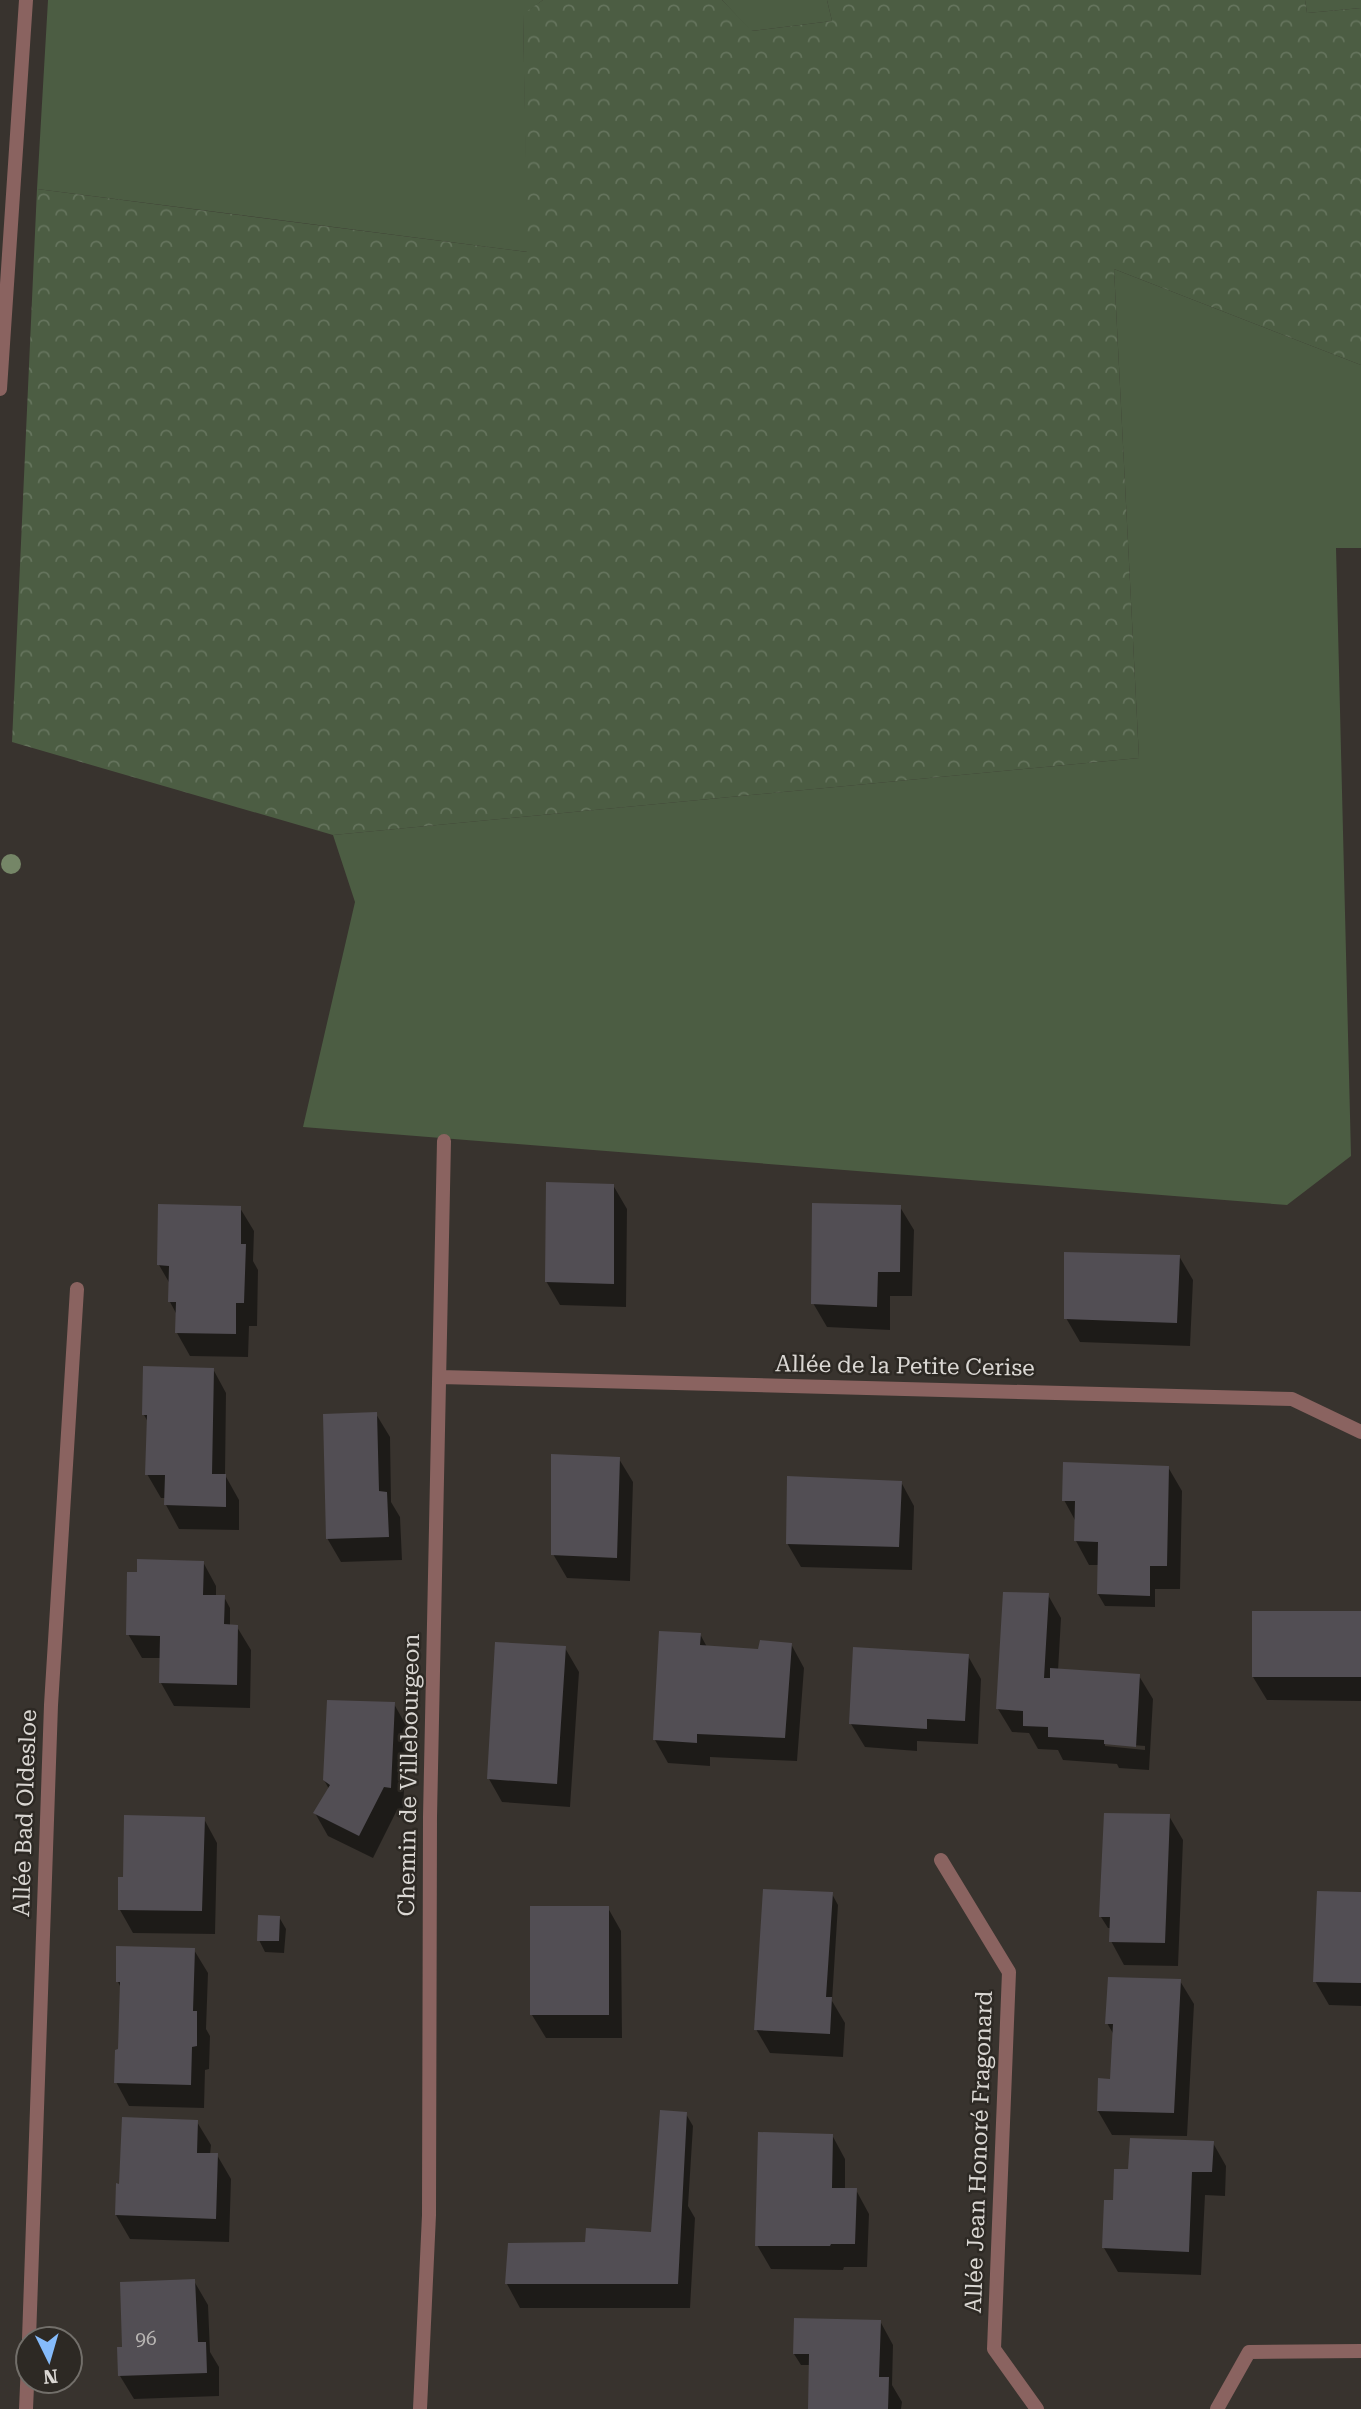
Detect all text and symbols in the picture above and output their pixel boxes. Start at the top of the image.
street label: Allée de la Petite Cerise [775,1350,1035,1382]
street label: Chemin de Villebourgeon [393,1633,425,1917]
street label: Allée Bad Oldesloe [8,1709,42,1917]
street label: Allée Jean Honoré Fragonard [960,1990,998,2314]
north arrow [14,2325,84,2395]
house number: 96 [135,2327,157,2350]
text: N [42,2364,59,2389]

